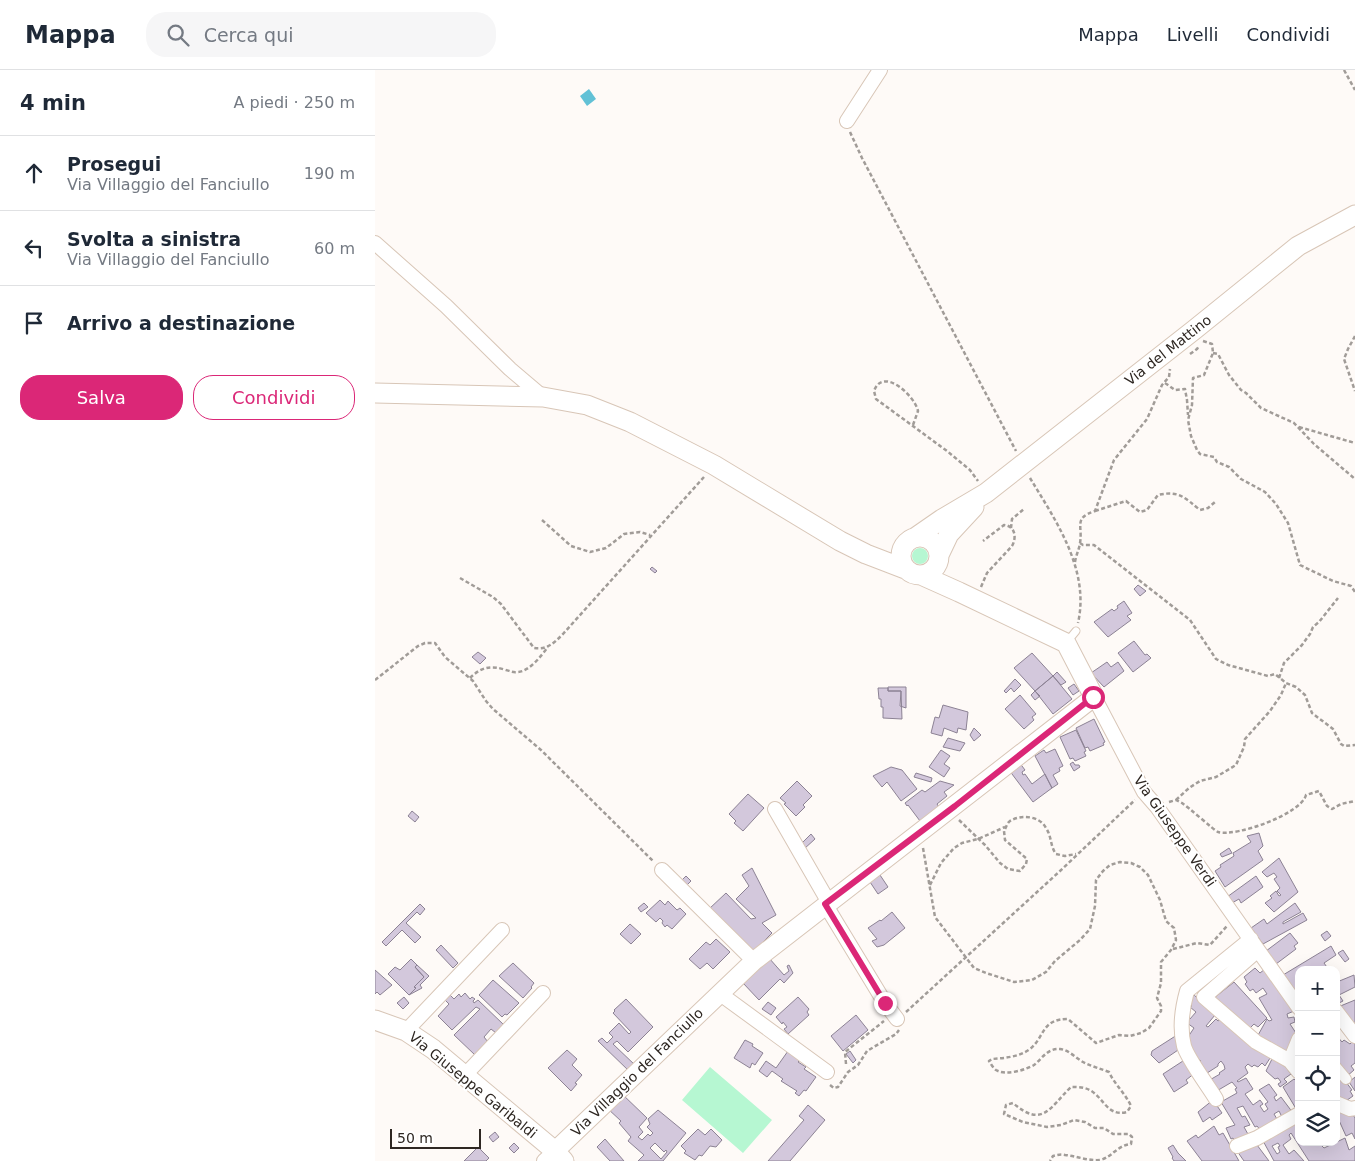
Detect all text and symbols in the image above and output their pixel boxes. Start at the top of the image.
search box [146,12,496,57]
text: Mappa [25,21,116,49]
icon: search [164,21,192,49]
text: Cerca qui [204,24,294,46]
text: Mappa [1078,24,1139,45]
text: Livelli [1167,24,1219,45]
text: Condividi [1247,24,1330,45]
text: 4 min [20,91,86,115]
text: A piedi · 250 m [233,93,355,112]
text: Prosegui [67,153,161,175]
icon: ahead [20,159,48,187]
text: 190 m [304,164,355,183]
text: Via Villaggio del Fanciullo [67,175,270,194]
text: Svolta a sinistra [67,228,241,250]
icon: left [20,234,48,262]
text: 60 m [314,239,355,258]
text: Via Villaggio del Fanciullo [67,250,270,269]
icon: arrive [20,309,48,337]
street label: Via del Mattino [1122,311,1214,389]
text: Arrivo a destinazione [67,312,295,334]
button: Salva [20,375,183,420]
button: Condividi [193,375,355,420]
route start [1082,686,1105,709]
street label: Via Giuseppe Verdi [1131,772,1219,890]
map controls [1295,966,1340,1146]
button: + [1295,966,1340,1011]
route end [874,992,897,1015]
street label: Via Villaggio del Fanciullo [568,1005,706,1139]
button: − [1295,1011,1340,1056]
street label: Via Giuseppe Garibaldi [406,1029,540,1141]
button: locate [1295,1056,1340,1101]
button: layers [1295,1101,1340,1146]
scale bar [390,1126,481,1149]
text: 50 m [397,1130,433,1146]

